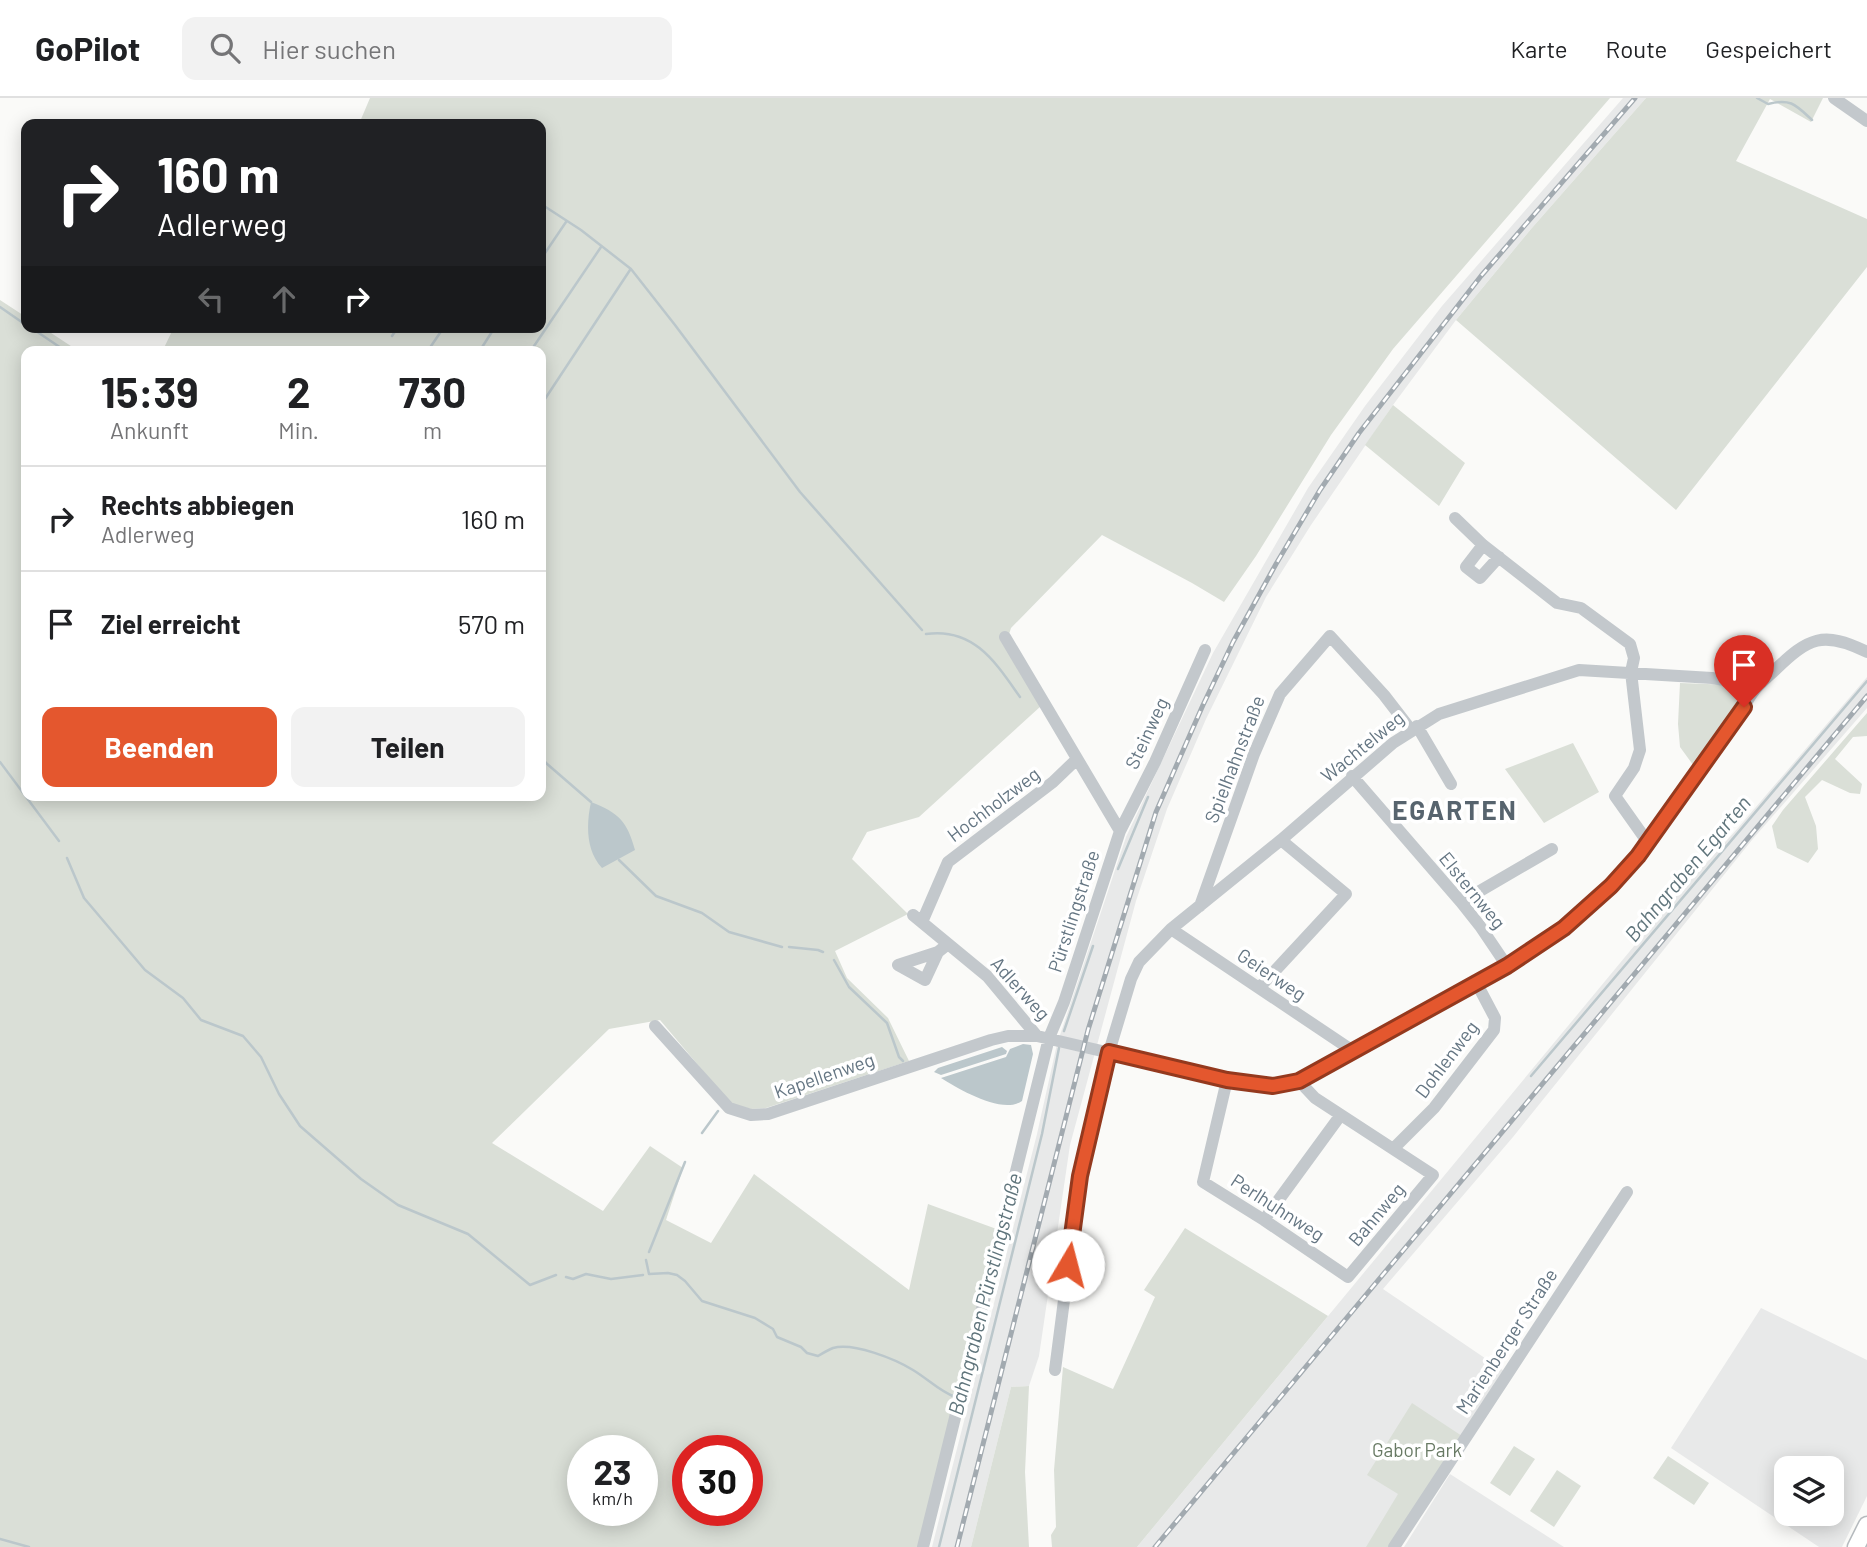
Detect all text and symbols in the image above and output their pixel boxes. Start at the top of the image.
search box [182,17,672,80]
text: GoPilot [35,28,140,68]
icon: search [206,29,244,67]
text: Hier suchen [262,33,396,64]
text: Karte [1510,34,1568,63]
text: Route [1606,34,1667,63]
text: Gespeichert [1705,34,1832,63]
text: 160 m [157,144,279,203]
icon: right [42,147,133,238]
text: Adlerweg [157,204,287,242]
icon: left [192,280,230,318]
icon: ahead [265,280,303,318]
icon: right [338,280,376,318]
text: 15:39 [101,366,199,416]
text: 2 [287,366,310,416]
text: 730 [399,366,466,416]
text: Ankunft [110,416,189,444]
text: Min. [278,416,319,444]
text: m [423,416,442,444]
text: Rechts abbiegen [101,489,294,520]
icon: right [42,500,80,538]
text: 160 m [461,503,525,534]
text: Adlerweg [101,520,195,548]
icon: arrive [42,605,80,643]
text: Ziel erreicht [101,608,241,639]
text: 570 m [458,608,525,639]
pin [1714,635,1774,707]
icon: arrive [1725,646,1763,684]
street label: Spielhahnstraße [1199,692,1269,826]
street label: Steinweg [1119,694,1173,772]
street label: Wachtelweg [1316,705,1408,787]
button: Beenden [42,707,277,787]
button: Teilen [291,707,525,787]
street label: Hochholzweg [942,762,1044,846]
water label: Bahngraben Egarten [1619,790,1755,946]
district label: EGARTEN [1392,794,1518,825]
street label: Pürstlingstraße [1042,847,1104,975]
street label: Elsternweg [1435,847,1511,933]
street label: Geierweg [1233,943,1311,1005]
street label: Adlerweg [987,952,1055,1024]
street label: Dohlenweg [1410,1016,1482,1102]
street label: Kapellenweg [771,1047,877,1103]
street label: Perlhuhnweg [1227,1168,1329,1246]
water label: Bahngraben Pürstlingstraße [942,1170,1026,1418]
street label: Bahnweg [1343,1178,1409,1250]
position arrow [1031,1228,1105,1302]
street label: Marienberger Straße [1450,1264,1562,1418]
speed limit sign: 30 [672,1435,763,1526]
park label: Gabor Park [1372,1438,1462,1461]
text: 23 [593,1450,632,1492]
map controls [1774,1456,1844,1526]
button: layers [1774,1456,1844,1526]
text: km/h [592,1487,633,1509]

